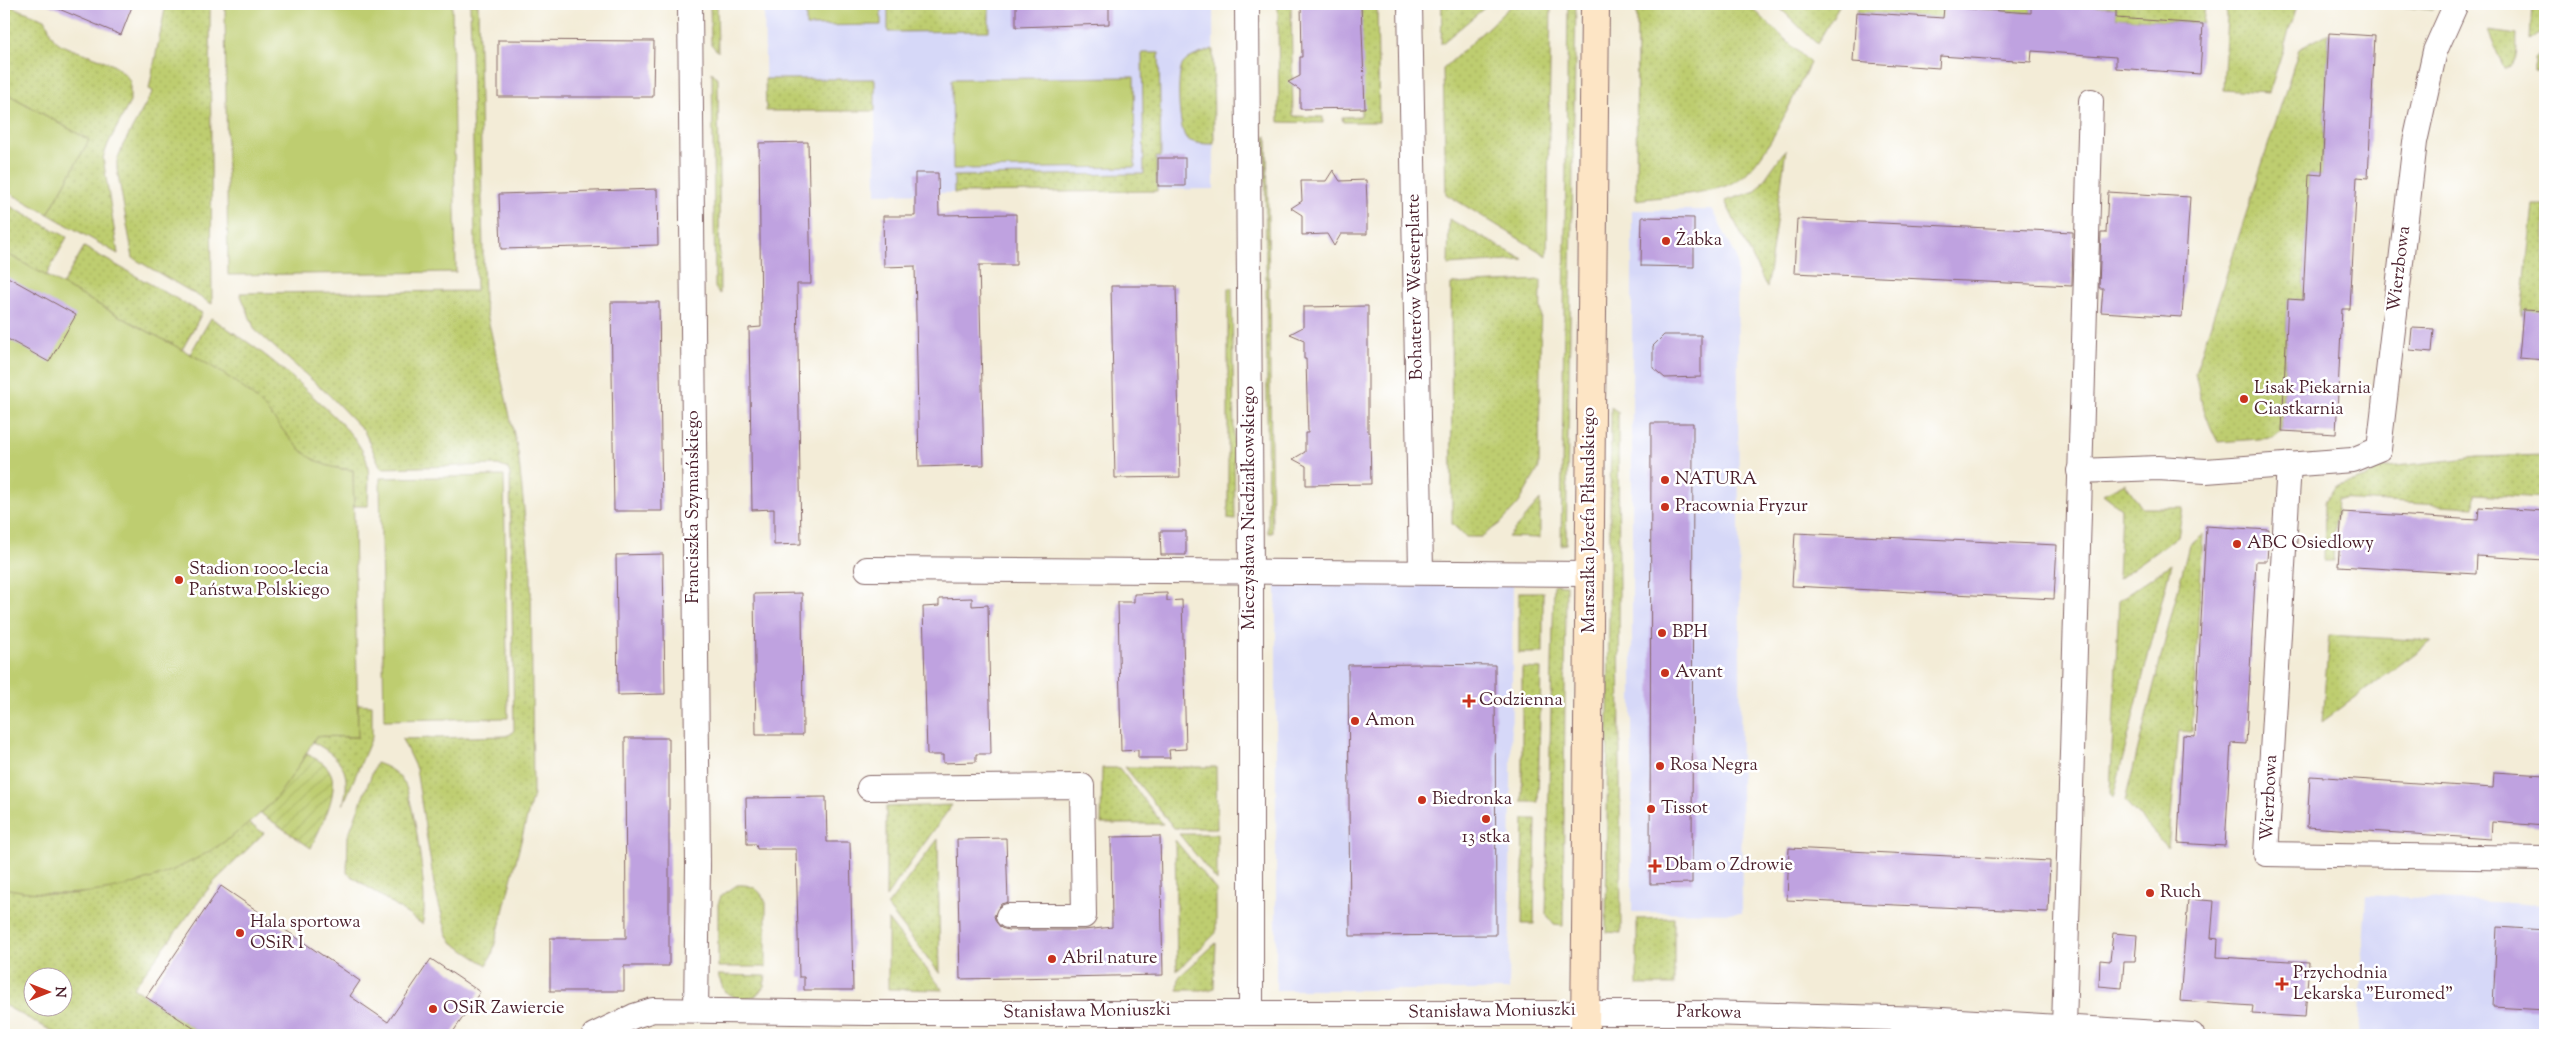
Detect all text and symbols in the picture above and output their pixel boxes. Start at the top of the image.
street label: Bohaterów Westerplatte [1401,194,1431,380]
street label: Wierzbowa [2382,224,2418,314]
place label: Żabka [1676,228,1722,254]
marker: Żabka [1660,235,1672,247]
place label: Lisak Piekarnia Ciastkarnia [2254,376,2371,423]
street label: Mieczysława Niedziałkowskiego [1237,386,1263,630]
marker: Lisak Piekarnia Ciastkarnia [2238,393,2250,405]
street label: Marszałka Józefa Piłsudskiego [1577,407,1603,633]
street label: Franciszka Szymańskiego [681,410,707,604]
place label: NATURA [1675,467,1757,493]
marker: NATURA [1659,474,1671,486]
place label: Pracownia Fryzur [1675,494,1808,520]
marker: Pracownia Fryzur [1659,501,1671,513]
place label: ABC Osiedlowy [2247,531,2374,557]
marker: ABC Osiedlowy [2231,538,2243,550]
place label: Stadion 1000-lecia Państwa Polskiego [189,557,330,604]
marker: Stadion 1000-lecia Państwa Polskiego [173,574,185,586]
place label: BPH [1672,620,1708,646]
marker: BPH [1656,627,1668,639]
place label: Avant [1675,660,1723,686]
marker: Avant [1659,667,1671,679]
place label: Codzienna [1479,688,1563,714]
marker: Codzienna [1463,695,1475,707]
place label: Amon [1365,708,1415,734]
marker: Amon [1349,715,1361,727]
place label: Rosa Negra [1670,753,1758,779]
street label: Wierzbowa [2255,754,2285,842]
marker: Rosa Negra [1654,760,1666,772]
place label: Biedronka [1432,787,1512,813]
marker: Biedronka [1416,794,1428,806]
place label: Tissot [1661,796,1708,822]
marker: Tissot [1645,803,1657,815]
marker: 13 stka [1480,813,1492,825]
place label: 13 stka [1462,825,1510,851]
place label: Dbam o Zdrowie [1665,853,1793,879]
marker: Dbam o Zdrowie [1649,860,1661,872]
place label: Ruch [2160,880,2202,906]
marker: Ruch [2144,887,2156,899]
place label: Hala sportowa OSiR I [250,910,361,957]
marker: Hala sportowa OSiR I [234,927,246,939]
place label: Abril nature [1062,946,1157,972]
marker: Abril nature [1046,953,1058,965]
place label: Przychodnia Lekarska "Euromed" [2293,961,2453,1008]
north arrow [22,966,72,1016]
marker: Przychodnia Lekarska "Euromed" [2275,977,2289,991]
text: N [49,986,69,998]
place label: OSiR Zawiercie [443,996,564,1022]
street label: Stanisława Moniuszki [1003,998,1171,1026]
street label: Stanisława Moniuszki [1408,998,1576,1026]
street label: Parkowa [1676,999,1742,1027]
marker: OSiR Zawiercie [427,1003,439,1015]

